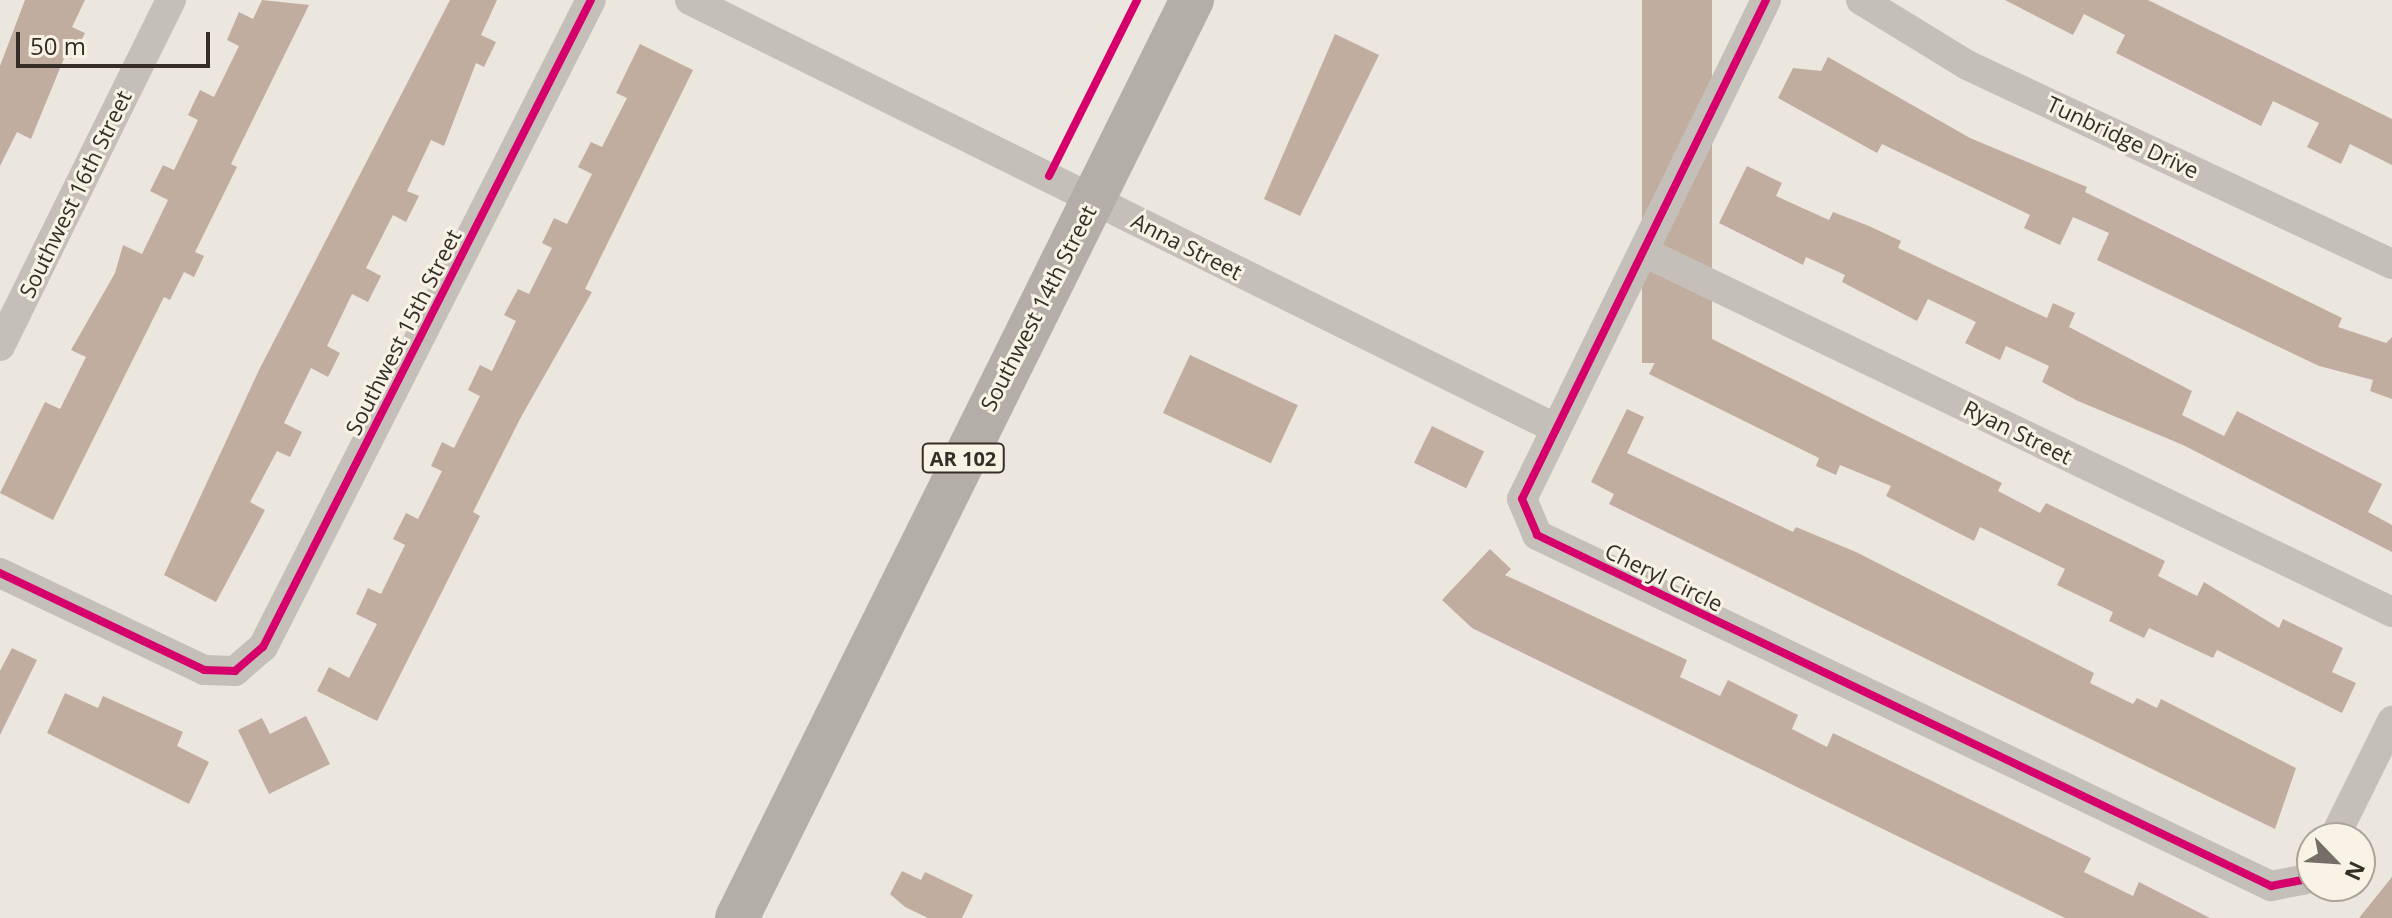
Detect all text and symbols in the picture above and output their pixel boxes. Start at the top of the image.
scale bar [20,16,214,66]
text: 50 m [30,29,86,62]
street label: Southwest 16th Street [13,86,137,302]
street label: Tunbridge Drive [2043,90,2203,184]
street label: Southwest 14th Street [975,201,1101,415]
street label: Anna Street [1127,207,1247,285]
street label: Southwest 15th Street [340,225,466,439]
street label: Ryan Street [1959,394,2077,470]
road number: AR 102 [921,442,1005,474]
street label: Cheryl Circle [1601,537,1727,617]
north arrow [2296,822,2376,902]
text: N [2339,857,2373,886]

